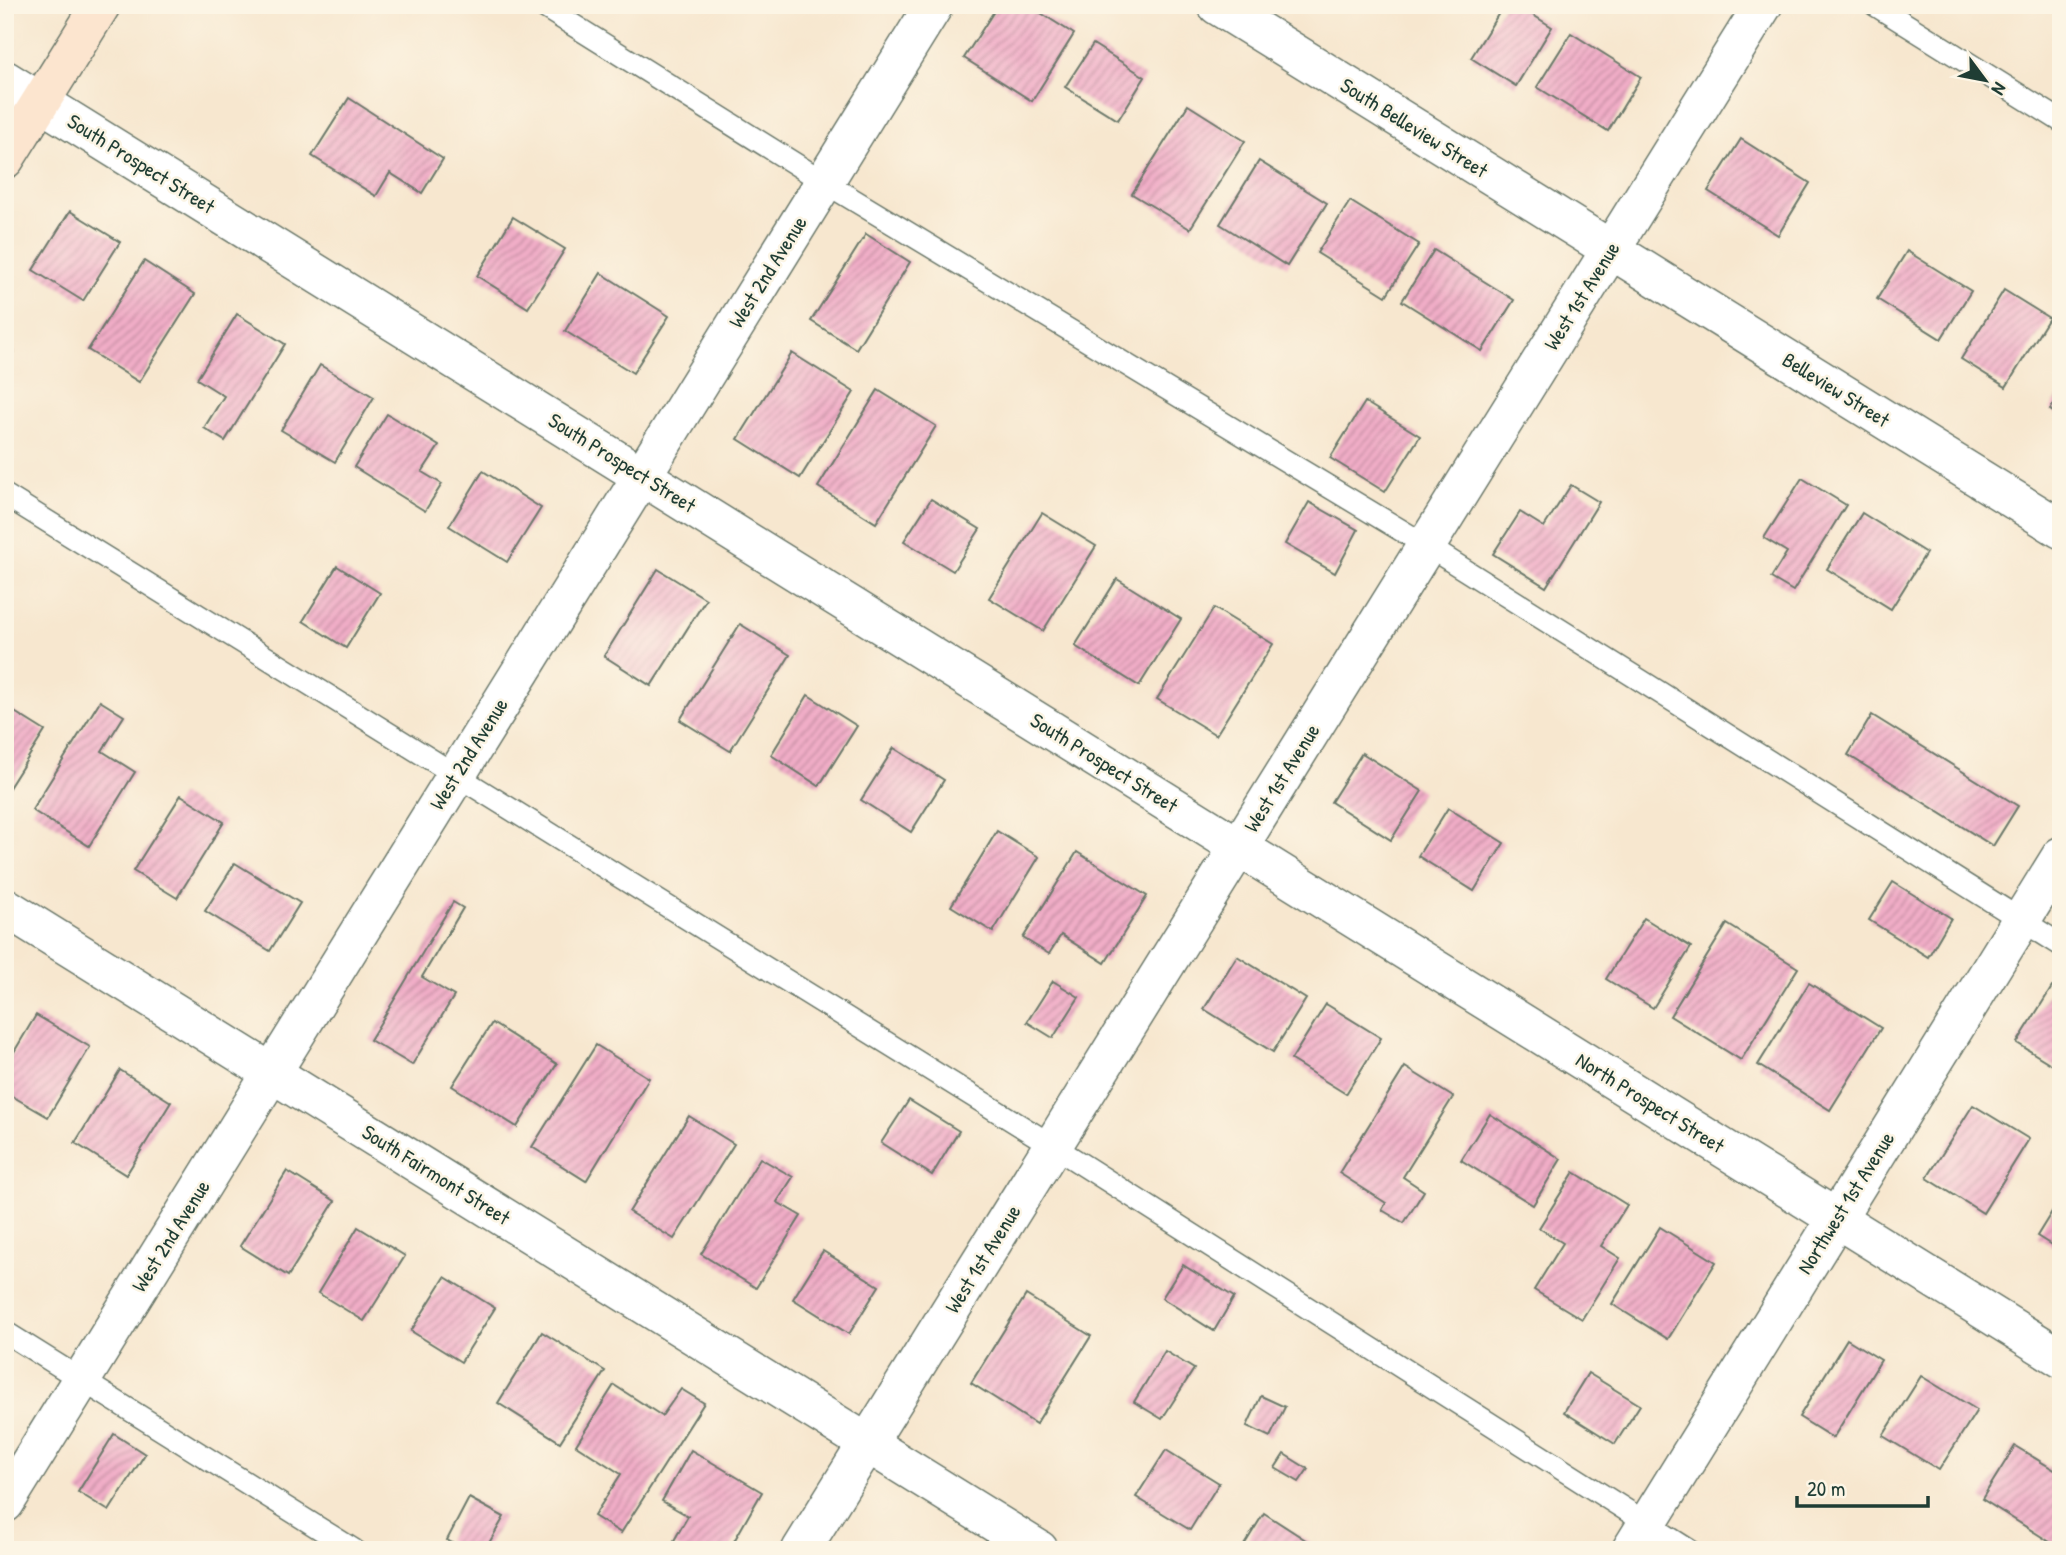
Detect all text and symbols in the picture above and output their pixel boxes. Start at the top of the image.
north arrow [1951,46,2021,116]
street label: South Belleview Street [1335,71,1494,185]
text: N [1986,78,2013,100]
street label: South Prospect Street [62,107,221,221]
street label: West 2nd Avenue [722,210,814,333]
street label: West 1st Avenue [1537,236,1626,355]
street label: Belleview Street [1777,345,1896,434]
street label: South Prospect Street [543,406,702,520]
street label: West 2nd Avenue [423,692,515,815]
street label: South Prospect Street [1025,706,1184,820]
street label: West 1st Avenue [1237,718,1326,837]
street label: North Prospect Street [1571,1045,1731,1160]
street label: South Fairmont Street [357,1117,516,1232]
street label: Northwest 1st Avenue [1790,1126,1901,1280]
street label: West 2nd Avenue [125,1174,217,1297]
street label: West 1st Avenue [938,1199,1027,1318]
scale bar [1797,1464,1928,1508]
text: 20 m [1807,1474,1845,1503]

